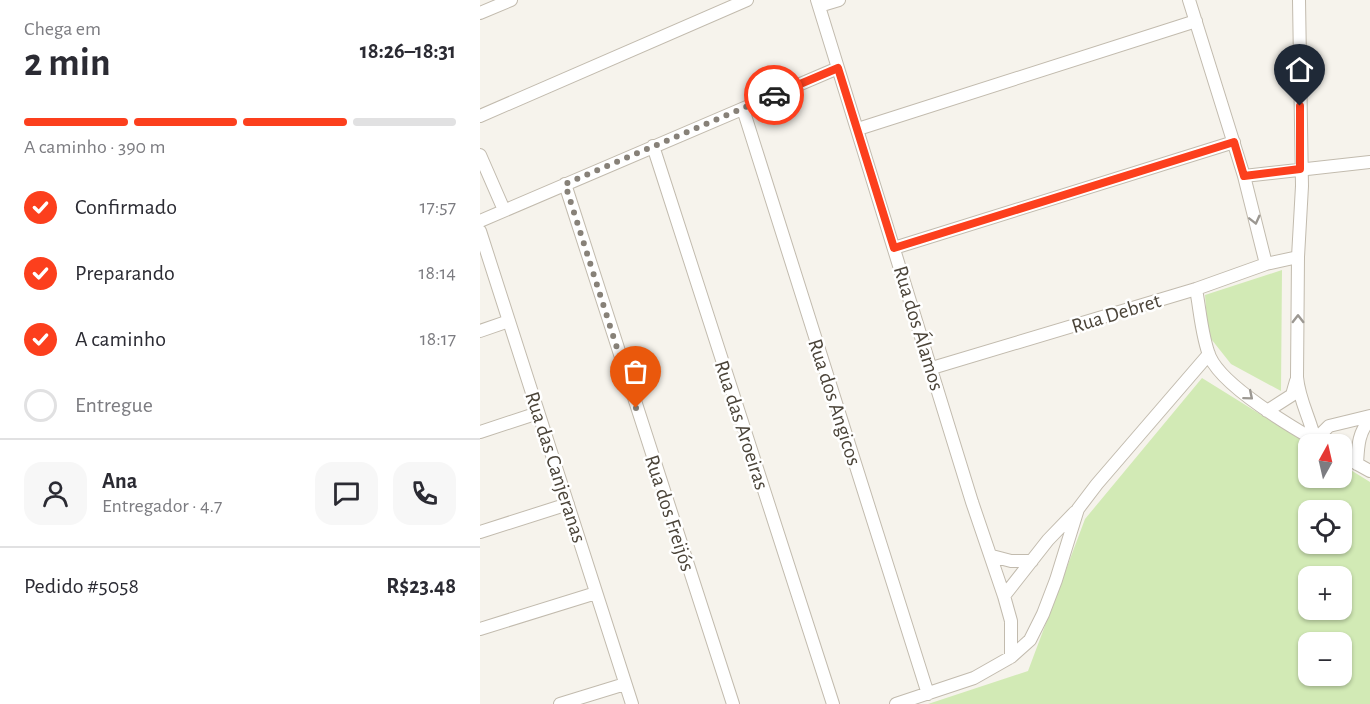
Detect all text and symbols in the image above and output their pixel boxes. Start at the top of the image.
text: Chega em [24,19,101,39]
text: 18:26–18:31 [360,40,456,62]
text: 2 min [24,44,111,83]
pin [1274,44,1325,106]
icon: home [1283,53,1316,86]
courier [744,65,804,125]
icon: car [758,79,791,112]
text: A caminho · 390 m [24,137,165,157]
icon: check [24,191,57,224]
text: Confirmado [75,196,177,218]
text: 17:57 [420,197,456,217]
one-way arrow [1248,215,1261,225]
icon: check [24,257,57,290]
text: Preparando [75,262,175,284]
text: 18:14 [419,263,456,283]
street label: Rua dos Álamos [890,263,949,393]
street label: Rua Debret [1069,290,1164,337]
one-way arrow [1292,314,1304,323]
icon: check [24,323,57,356]
text: A caminho [75,328,166,350]
text: 18:17 [420,329,456,349]
street label: Rua dos Angicos [804,336,865,468]
pin [610,346,661,408]
icon: bag [619,355,652,388]
street label: Rua das Aroeiras [711,358,772,492]
street label: Rua das Canjeranas [521,389,590,545]
one-way arrow [1242,389,1253,400]
text: Entregue [75,394,153,416]
north arrow [1298,434,1352,488]
map controls [1298,434,1352,686]
street label: Rua dos Freijós [641,452,698,574]
button: person [24,462,87,525]
button: chat [315,462,378,525]
button: phone [393,462,456,525]
text: Ana [102,470,137,492]
text: Entregador · 4.7 [102,496,222,516]
button: locate [1298,500,1352,554]
button: + [1298,566,1352,620]
text: Pedido #5058 [24,575,139,597]
text: R$23.48 [386,575,456,597]
button: − [1298,632,1352,686]

